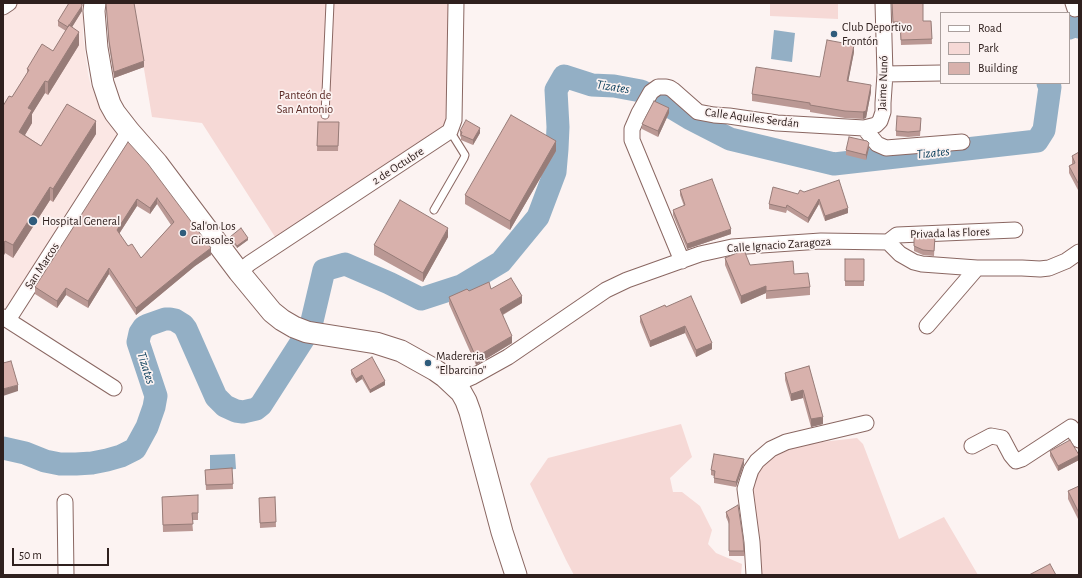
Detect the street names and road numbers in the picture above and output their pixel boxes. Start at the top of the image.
street label: Jaime Nunó [875,55,891,111]
street label: Calle Aquiles Serdán [704,105,800,131]
street label: 2 de Octubre [369,144,427,188]
street label: Privada las Flores [910,224,990,242]
street label: Calle Ignacio Zaragoza [727,234,831,256]
street label: San Marcos [22,240,62,292]

